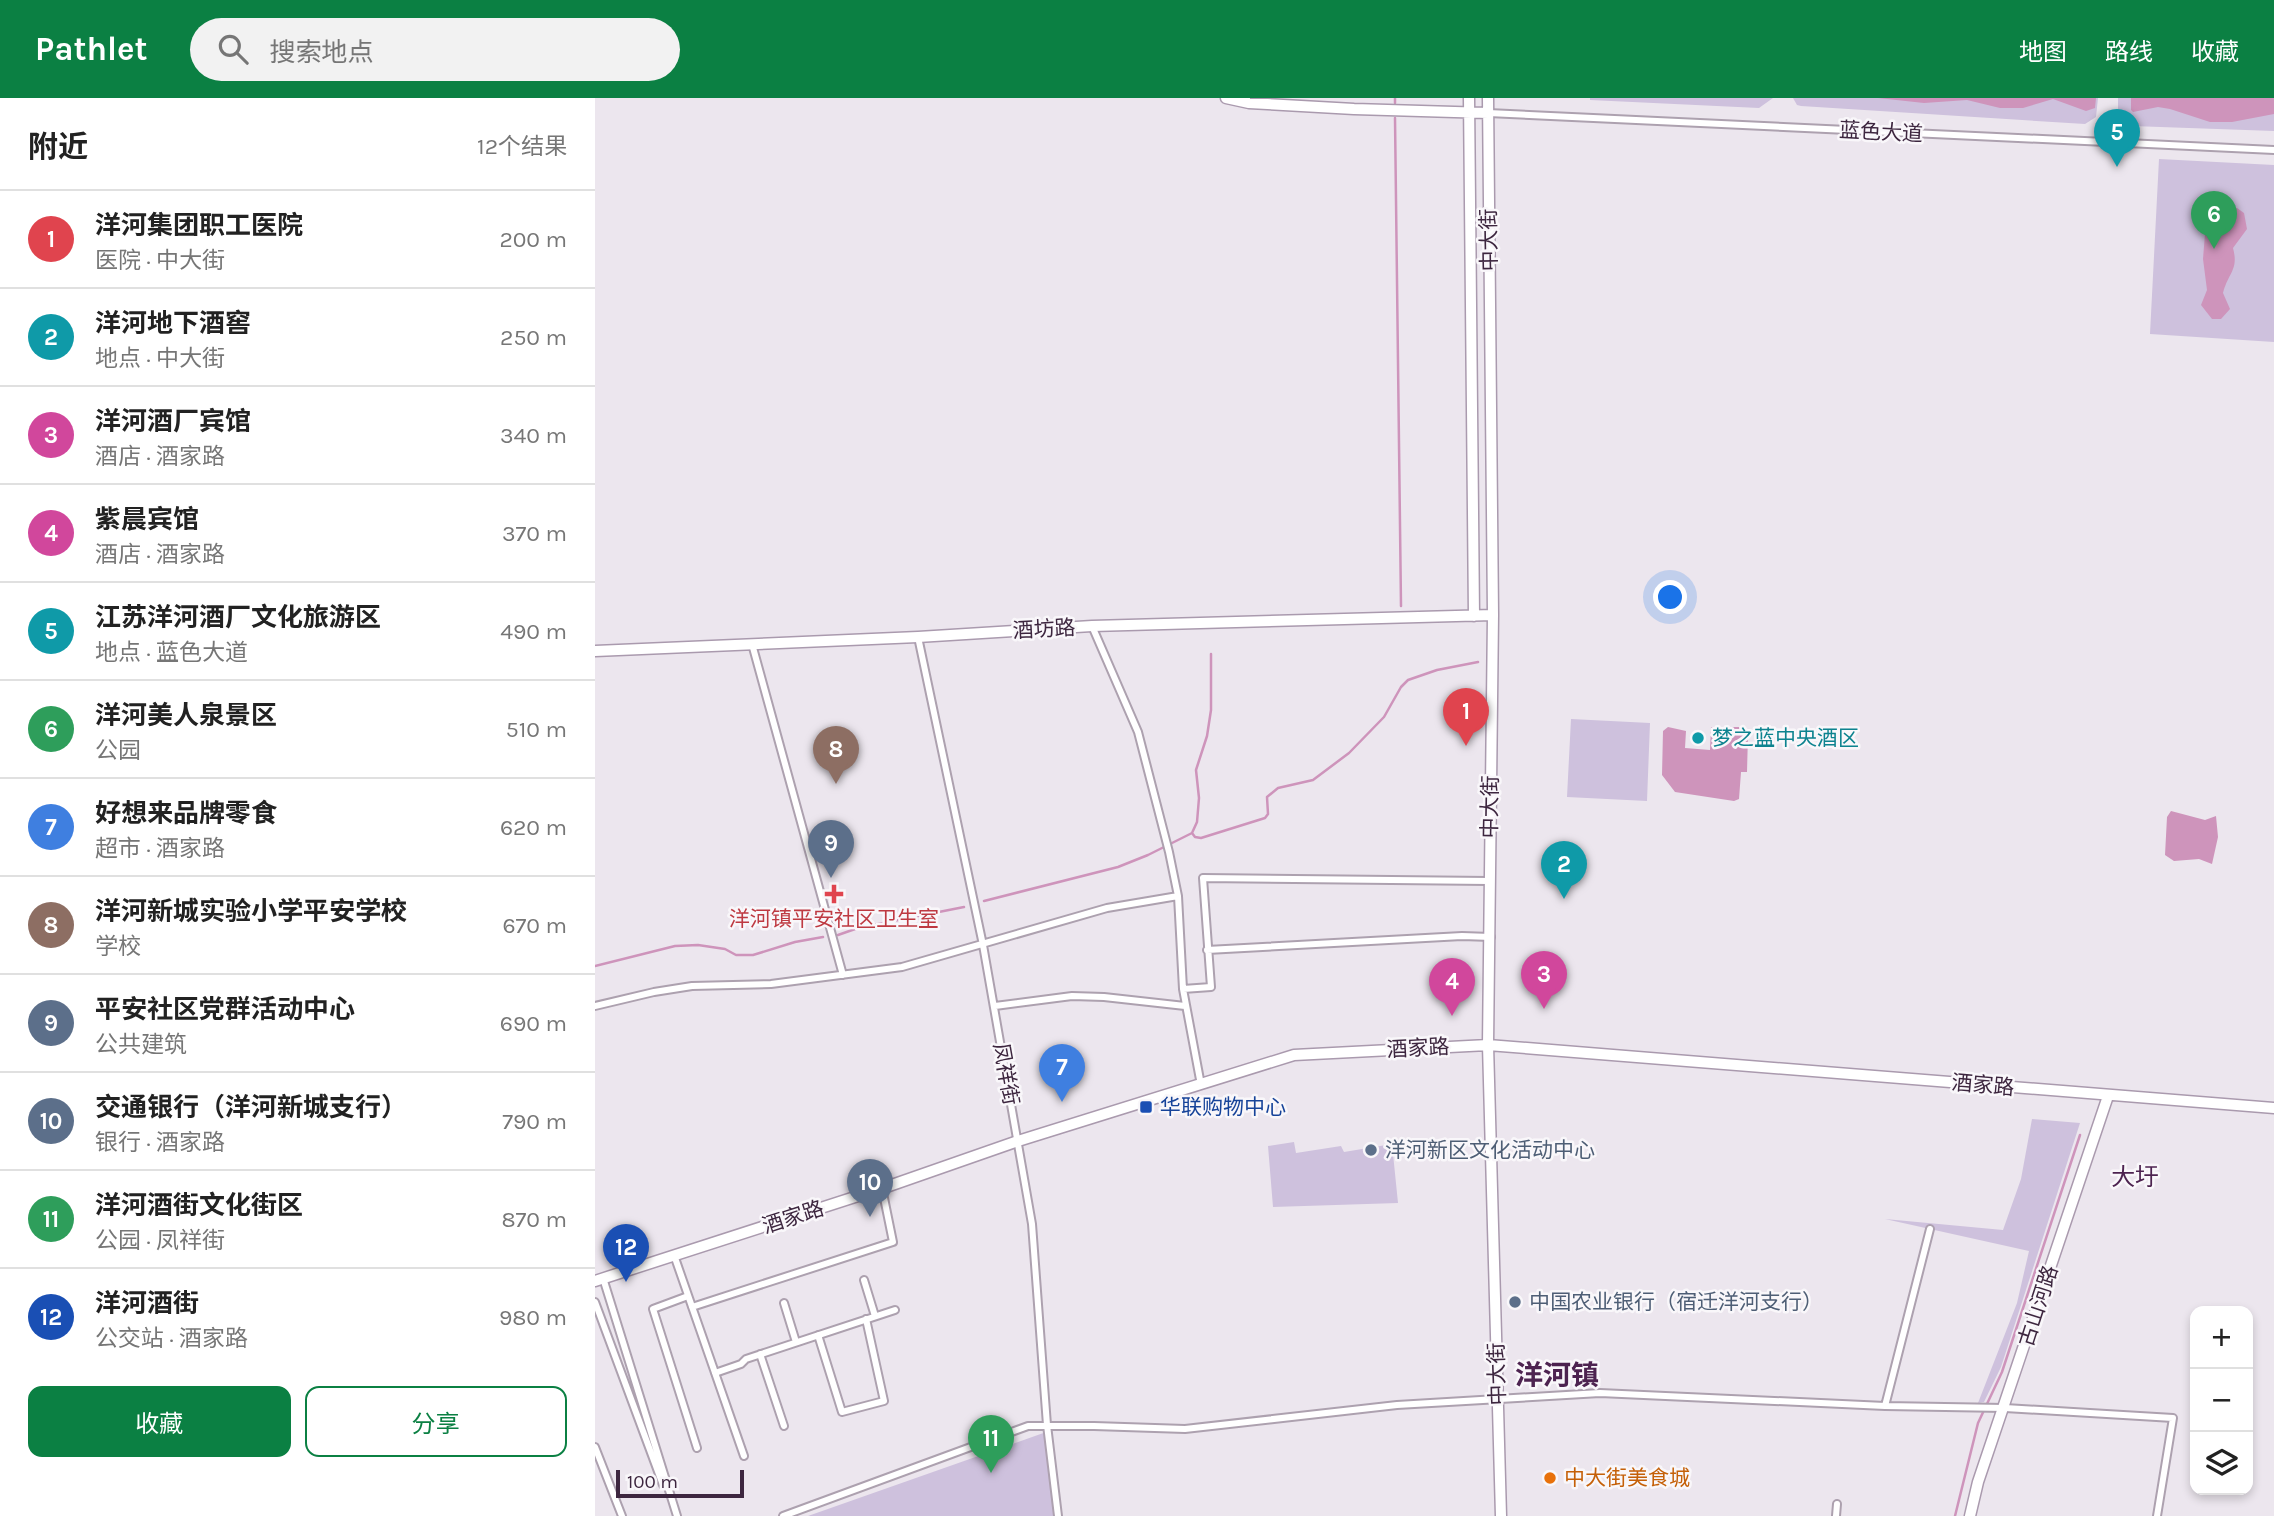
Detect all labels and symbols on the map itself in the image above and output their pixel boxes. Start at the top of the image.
pin: 5 [2094,109,2140,167]
street label: 蓝色大道 [1838,118,1924,146]
pin: 6 [2191,191,2237,249]
street label: 中大街 [1476,208,1502,272]
your location [1653,580,1687,614]
street label: 酒坊路 [1012,615,1076,643]
pin: 1 [1443,688,1489,746]
pin: 8 [813,726,859,784]
place label: 梦之蓝中央酒区 [1712,726,1859,750]
marker: 梦之蓝中央酒区 [1690,730,1706,746]
street label: 中大街 [1477,775,1503,839]
pin: 9 [808,820,854,878]
pin: 2 [1541,841,1587,899]
marker: 洋河镇平安社区卫生室 [824,884,844,904]
place label: 洋河镇平安社区卫生室 [729,907,939,931]
pin: 3 [1521,951,1567,1009]
pin: 4 [1429,958,1475,1016]
street label: 酒家路 [1386,1034,1450,1062]
street label: 凤祥街 [989,1041,1023,1107]
pin: 7 [1039,1044,1085,1102]
street label: 酒家路 [1951,1070,2015,1100]
place label: 华联购物中心 [1160,1095,1286,1119]
marker: 华联购物中心 [1138,1099,1154,1115]
place label: 洋河新区文化活动中心 [1385,1138,1595,1162]
marker: 洋河新区文化活动中心 [1363,1142,1379,1158]
pin: 10 [847,1159,893,1217]
district label: 大圩 [2111,1163,2159,1191]
street label: 酒家路 [759,1196,827,1238]
pin: 12 [603,1224,649,1282]
street label: 古山河路 [2014,1262,2062,1350]
place label: 中国农业银行（宿迁洋河支行） [1529,1290,1823,1314]
marker: 中国农业银行（宿迁洋河支行） [1507,1294,1523,1310]
street label: 中大街 [1484,1342,1510,1406]
district label: 洋河镇 [1515,1359,1599,1392]
pin: 11 [968,1415,1014,1473]
place label: 中大街美食城 [1564,1466,1690,1490]
scale bar [616,1467,744,1499]
marker: 中大街美食城 [1542,1470,1558,1486]

